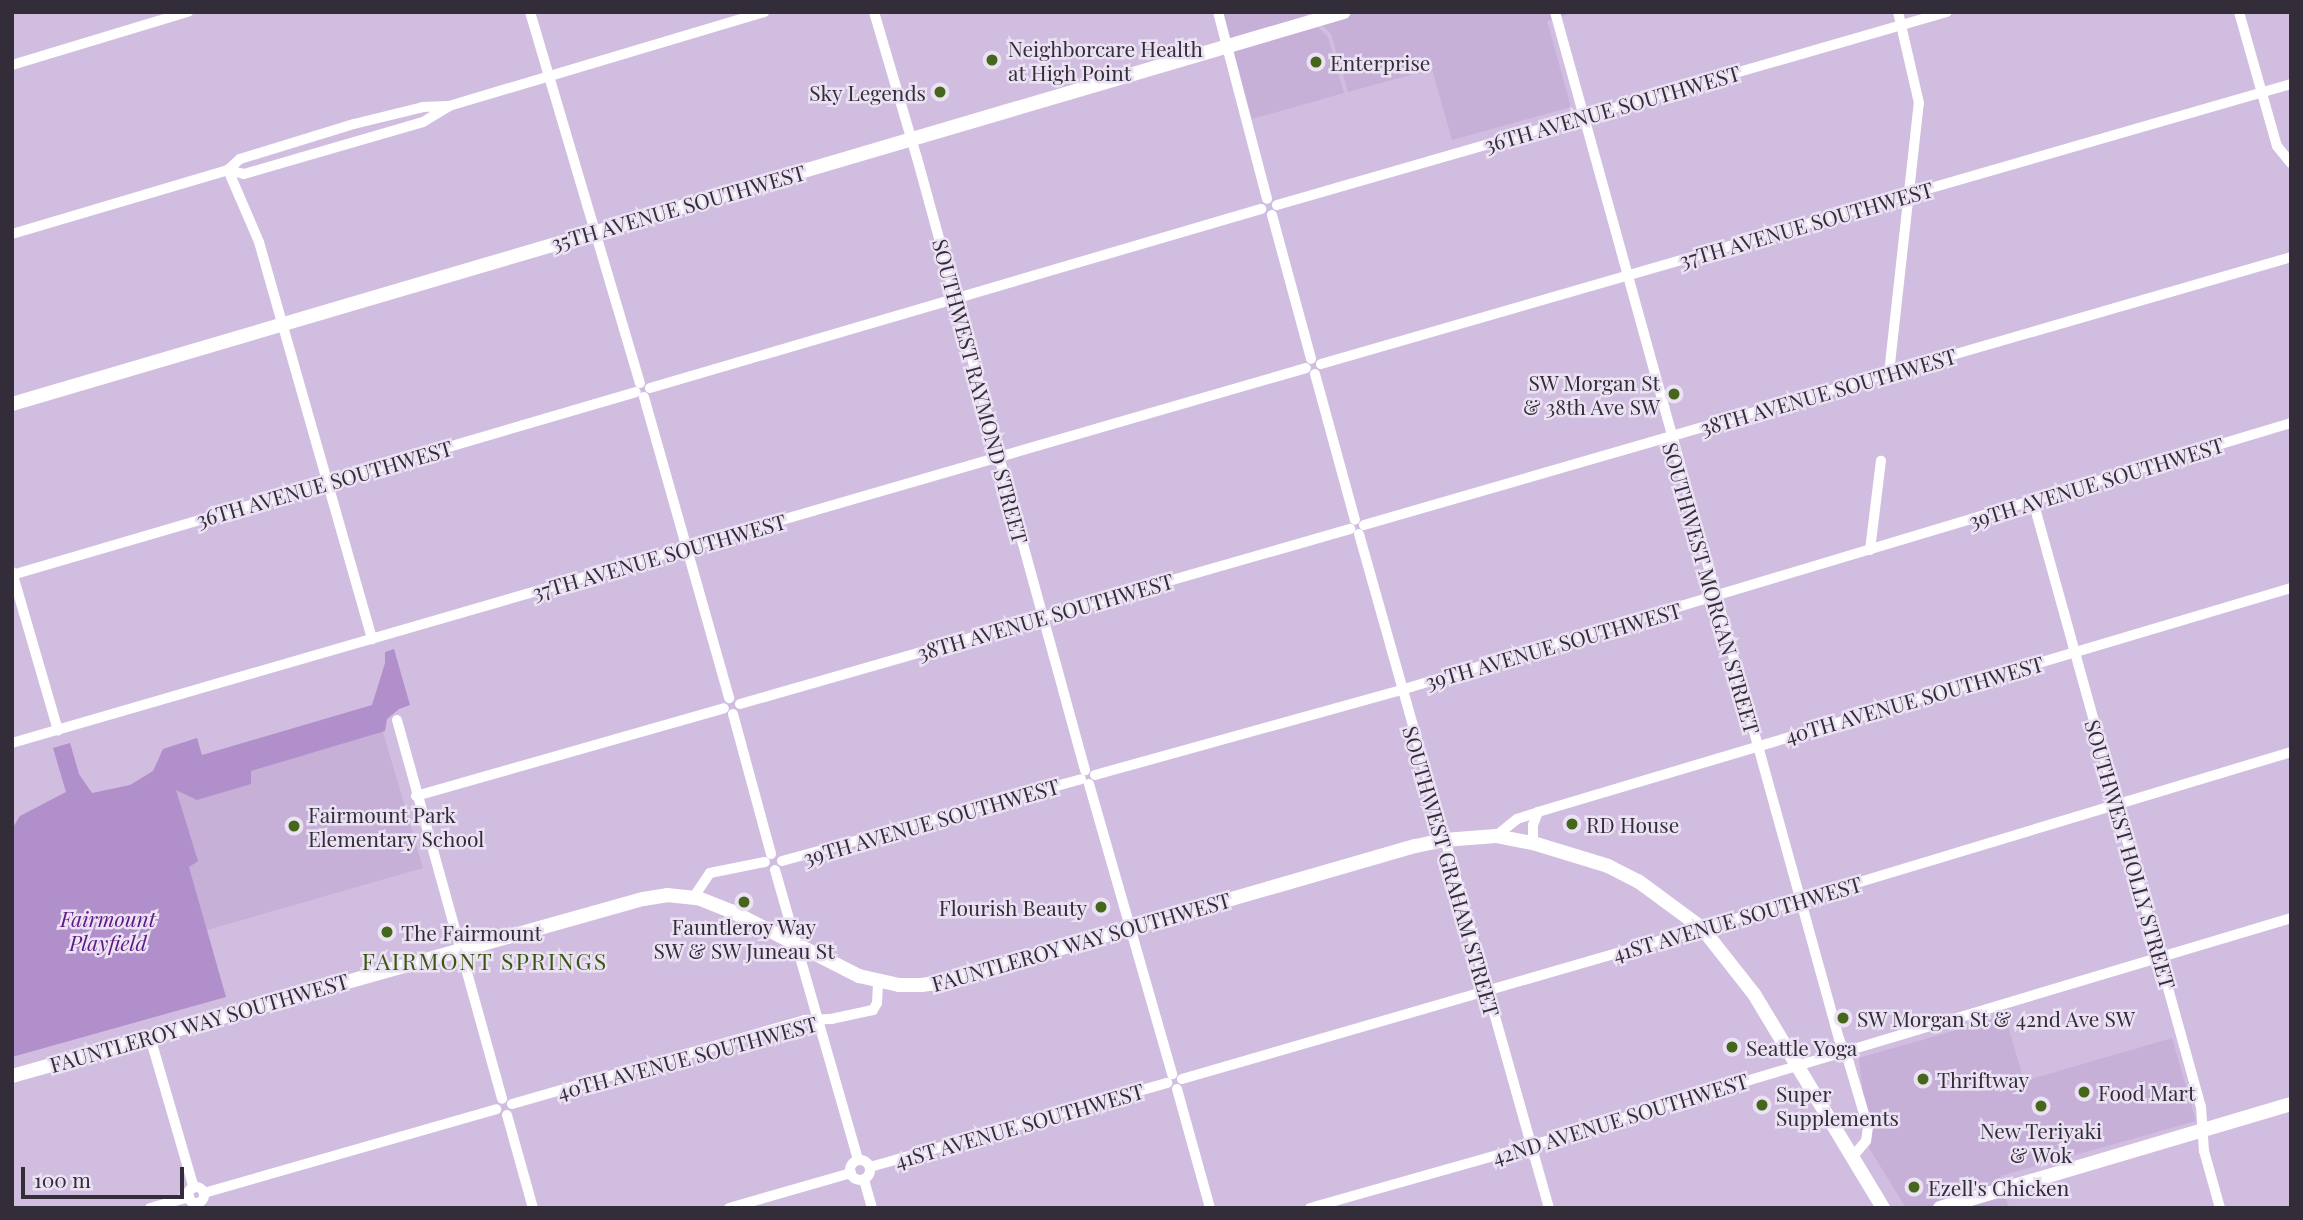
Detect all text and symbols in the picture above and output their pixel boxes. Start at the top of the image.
place label: Neighborcare Health at High Point [1008,35,1203,85]
place label: Enterprise [1330,49,1430,75]
marker: Neighborcare Health at High Point [982,50,1002,70]
marker: Enterprise [1308,54,1324,70]
street label: 36TH AVENUE SOUTHWEST [1481,59,1743,157]
place label: Sky Legends [809,79,926,105]
marker: Sky Legends [932,84,948,100]
street label: 35TH AVENUE SOUTHWEST [548,159,808,255]
street label: 37TH AVENUE SOUTHWEST [1676,176,1936,272]
street label: SOUTHWEST RAYMOND STREET [928,236,1034,546]
street label: 38TH AVENUE SOUTHWEST [1697,342,1959,440]
place label: SW Morgan St & 38th Ave SW [1522,369,1660,419]
marker: SW Morgan St & 38th Ave SW [1666,386,1682,402]
street label: 39TH AVENUE SOUTHWEST [1965,431,2227,533]
street label: 36TH AVENUE SOUTHWEST [193,434,455,532]
street label: SOUTHWEST MORGAN STREET [1658,439,1766,737]
street label: 37TH AVENUE SOUTHWEST [529,508,789,604]
street label: 38TH AVENUE SOUTHWEST [914,567,1176,665]
street label: 39TH AVENUE SOUTHWEST [1422,596,1684,694]
street label: 40TH AVENUE SOUTHWEST [1781,650,2047,748]
street label: SOUTHWEST HOLLY STREET [2080,716,2182,992]
street label: SOUTHWEST GRAHAM STREET [1398,723,1506,1019]
street label: 39TH AVENUE SOUTHWEST [800,772,1062,870]
place label: Fairmount Park Elementary School [308,801,485,851]
place label: RD House [1586,811,1679,837]
marker: RD House [1564,816,1580,832]
marker: Fairmount Park Elementary School [286,818,302,834]
street label: 41ST AVENUE SOUTHWEST [1609,870,1865,966]
street label: FAUNTLEROY WAY SOUTHWEST [928,886,1234,996]
marker: Fauntleroy Way SW & SW Juneau St [736,894,752,910]
place label: Flourish Beauty [939,894,1087,920]
marker: Flourish Beauty [1093,899,1109,915]
park label: Fairmount Playfield [60,905,156,955]
place label: Fauntleroy Way SW & SW Juneau St [653,913,835,963]
place label: The Fairmount [401,919,542,945]
marker: The Fairmount [379,924,395,940]
district label: FAIRMONT SPRINGS [364,947,606,975]
street label: FAUNTLEROY WAY SOUTHWEST [46,967,352,1077]
place label: SW Morgan St & 42nd Ave SW [1857,1005,2137,1031]
street label: 40TH AVENUE SOUTHWEST [554,1010,820,1104]
marker: SW Morgan St & 42nd Ave SW [1835,1010,1851,1026]
place label: Seattle Yoga [1746,1034,1858,1060]
marker: Seattle Yoga [1724,1039,1740,1055]
place label: Thriftway [1937,1066,2029,1092]
street label: 42ND AVENUE SOUTHWEST [1489,1067,1751,1169]
marker: Thriftway [1915,1071,1931,1087]
street label: 41ST AVENUE SOUTHWEST [891,1077,1147,1173]
place label: Food Mart [2098,1079,2195,1105]
place label: Super Supplements [1776,1080,1899,1130]
marker: Food Mart [2076,1084,2092,1100]
marker: Super Supplements [1754,1097,1770,1113]
marker: New Teriyaki & Wok [2033,1098,2049,1114]
place label: New Teriyaki & Wok [1979,1117,2103,1167]
scale bar [24,1154,187,1198]
text: 100 m [34,1165,91,1193]
place label: Ezell's Chicken [1928,1174,2069,1200]
marker: Ezell's Chicken [1906,1179,1922,1195]

